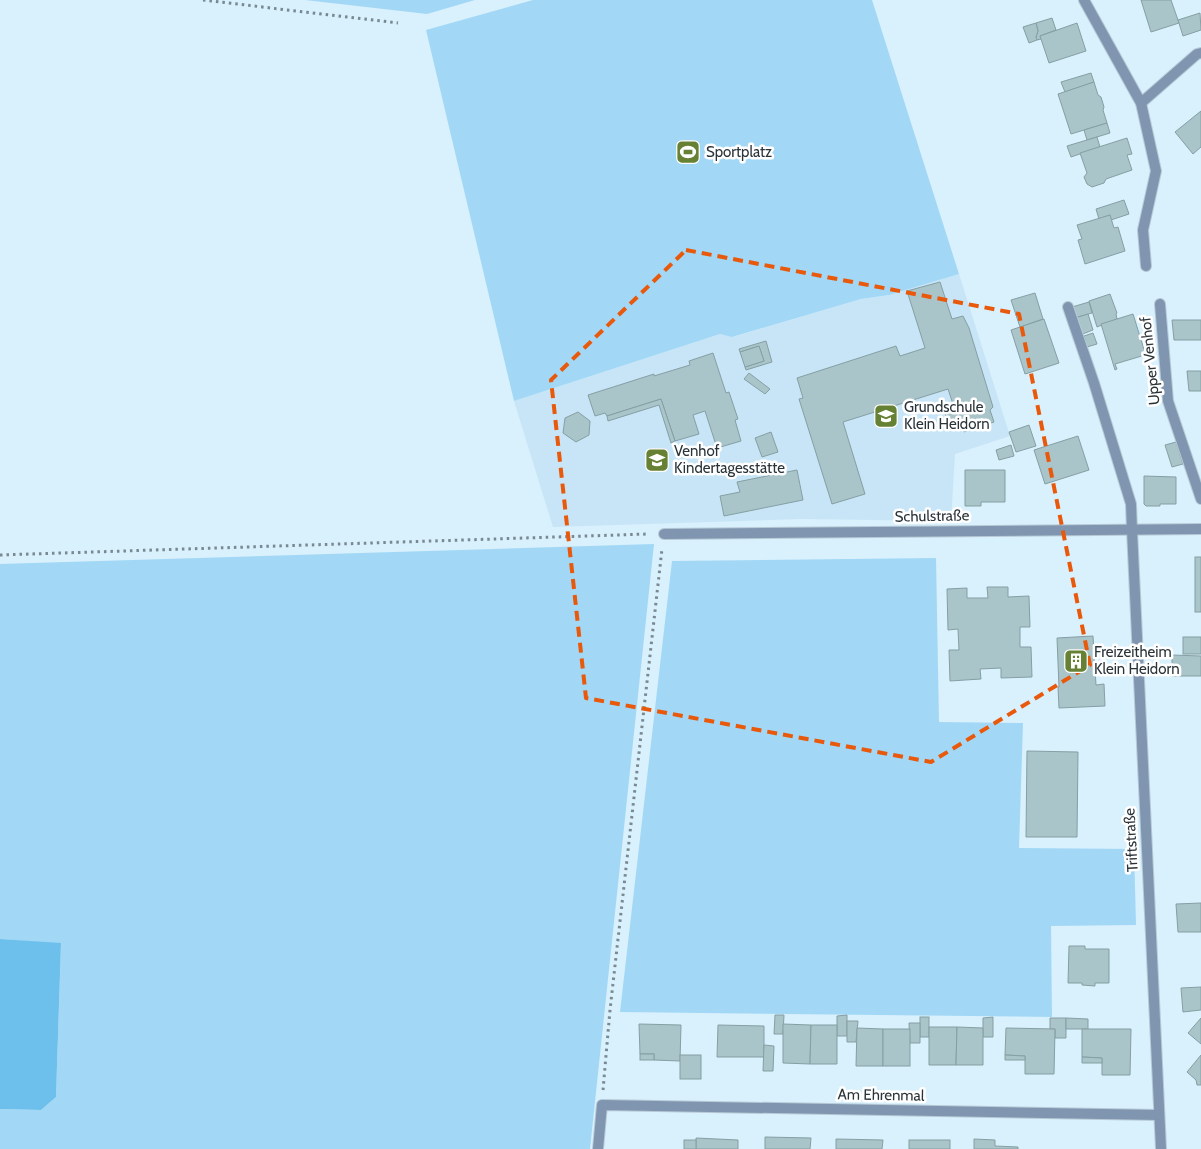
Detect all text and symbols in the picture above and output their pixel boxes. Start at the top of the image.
sports icon: Sportplatz [675,139,701,165]
place label: Sportplatz [706,143,772,161]
street label: Upper Venhof [1136,316,1164,406]
place label: Grundschule Klein Heidorn [904,398,990,433]
school or university icon: Grundschule Klein Heidorn [873,403,899,429]
place label: Venhof Kindertagesstätte [674,442,785,477]
school or university icon: Venhof Kindertagesstätte [644,447,670,473]
street label: Schulstraße [895,506,970,526]
place label: Freizeitheim Klein Heidorn [1094,643,1180,678]
building icon: Freizeitheim Klein Heidorn [1063,648,1089,674]
street label: Triftstraße [1120,807,1142,872]
street label: Am Ehrenmal [837,1085,925,1105]

